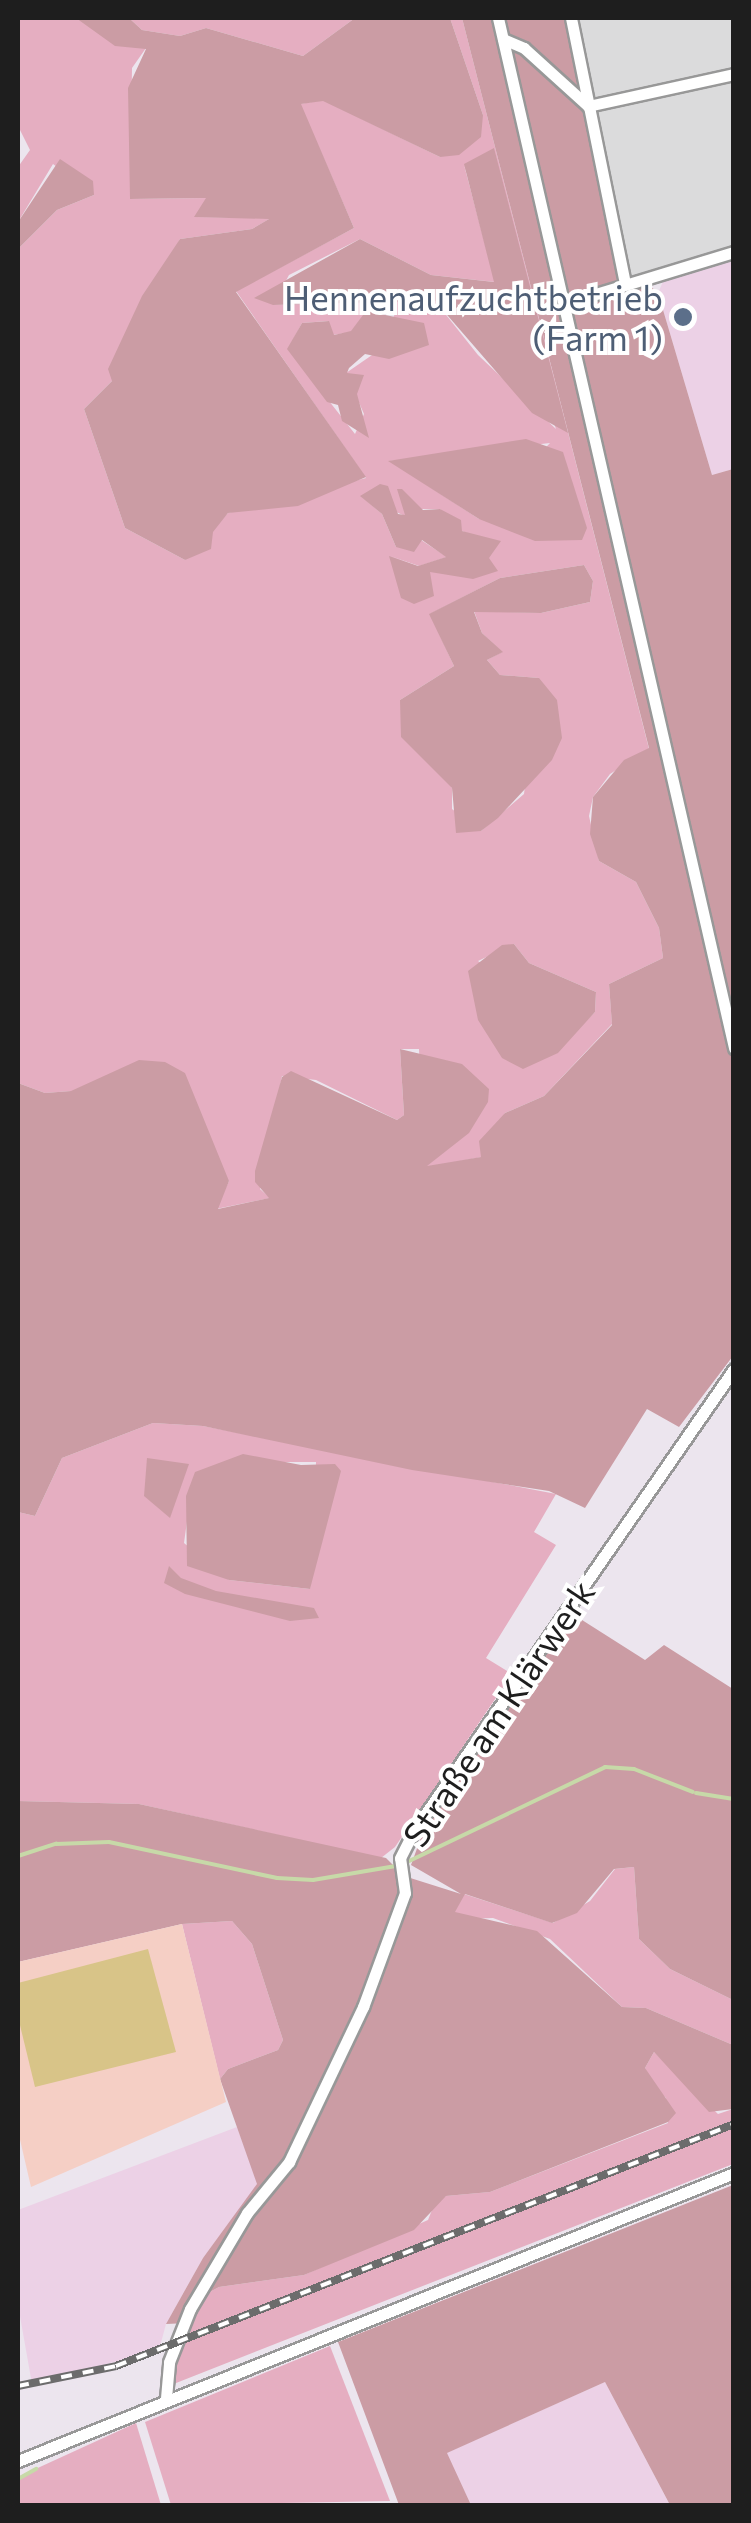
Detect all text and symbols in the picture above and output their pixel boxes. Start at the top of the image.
place label: Hennenaufzuchtbetrieb (Farm 1) [284,276,663,358]
marker: Hennenaufzuchtbetrieb (Farm 1) [672,306,694,328]
street label: Straße am Klärwerk [393,1572,603,1854]

